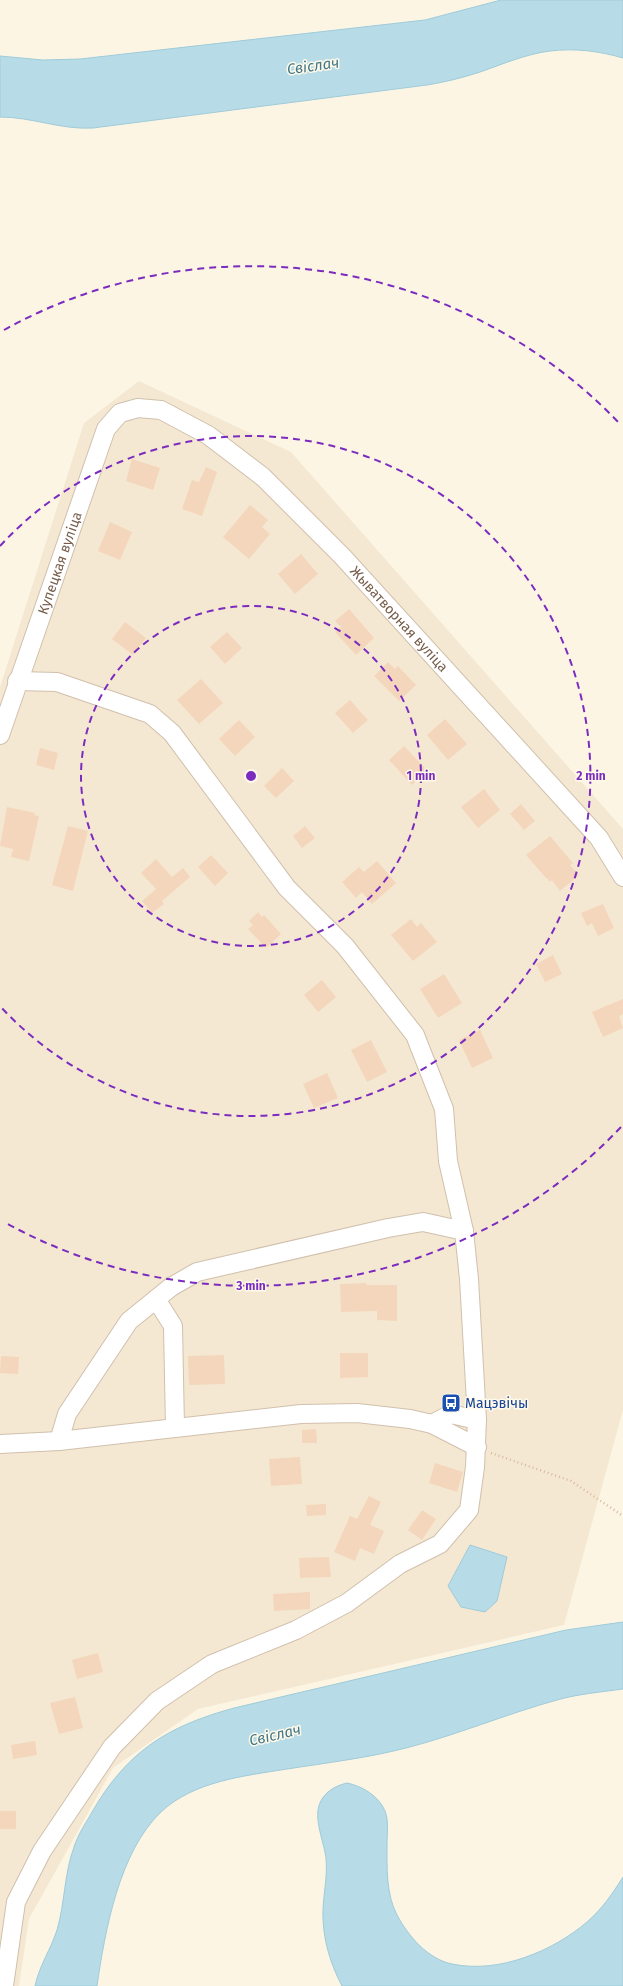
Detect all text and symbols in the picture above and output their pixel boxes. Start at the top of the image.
water label: Свіслач [286,53,340,79]
street label: Купецкая вуліца [34,509,85,617]
street label: Жыватворная вуліца [347,562,452,675]
centre of rings [244,769,258,783]
text: 1 min [407,769,435,783]
text: 2 min [576,769,606,783]
text: 3 min [235,1279,266,1293]
bus stop icon: Мацэвічы [440,1392,462,1414]
place label: Мацэвічы [465,1395,528,1412]
water label: Свіслач [247,1720,303,1750]

